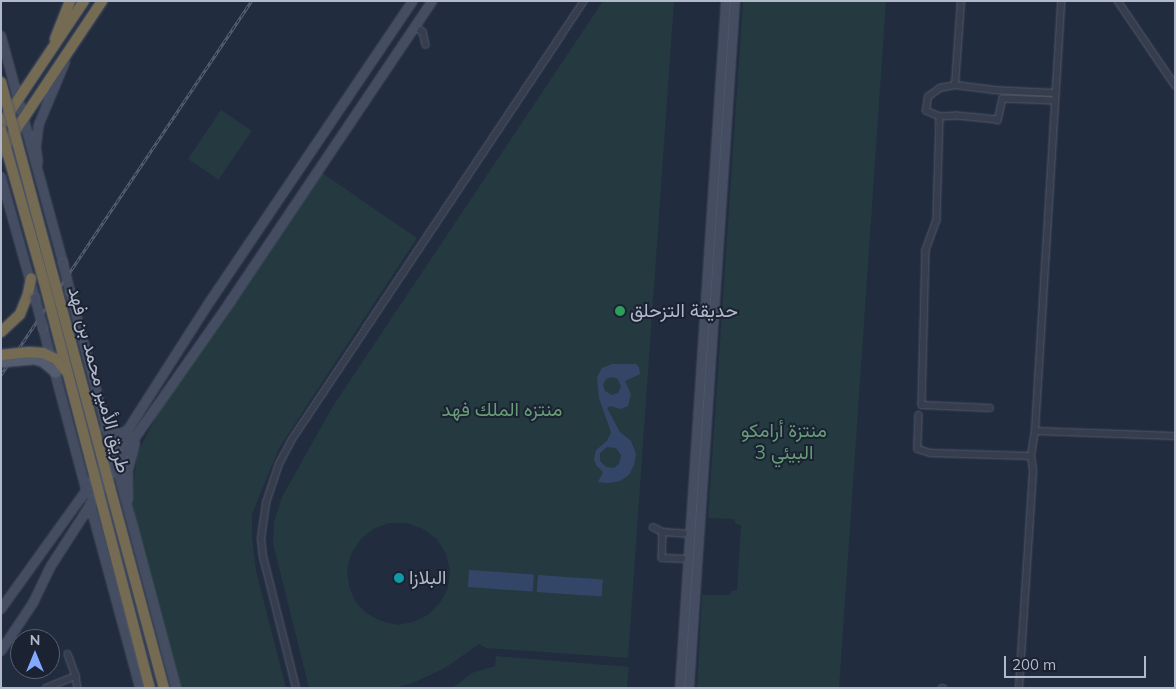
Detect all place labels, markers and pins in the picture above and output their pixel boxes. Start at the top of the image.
place label: حديقة التزحلق [630,300,738,322]
marker: حديقة التزحلق [614,305,626,317]
place label: البلازا [409,567,447,589]
marker: البلازا [393,572,405,584]

